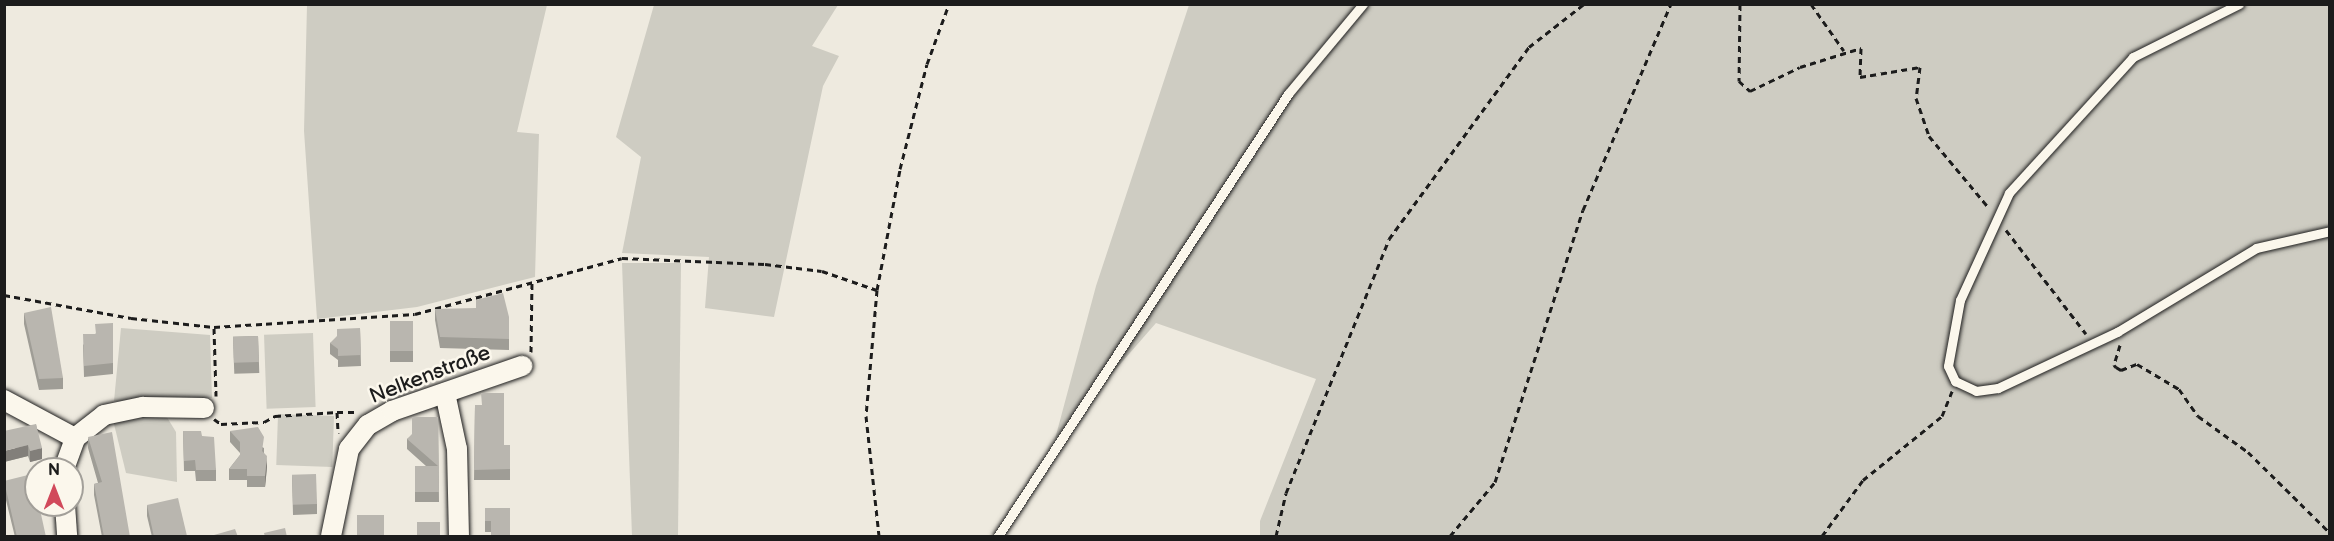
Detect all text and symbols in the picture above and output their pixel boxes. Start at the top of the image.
street label: Nelkenstraße [366,340,494,410]
north arrow [24,457,84,517]
text: N [48,461,60,480]

